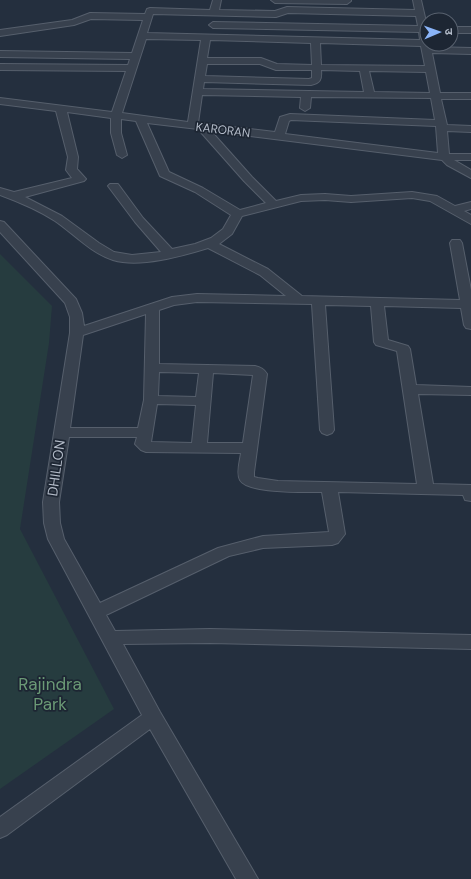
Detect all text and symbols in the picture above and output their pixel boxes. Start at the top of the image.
north arrow [419,12,459,52]
text: उ [442,28,456,36]
street label: KARORAN [195,119,251,141]
street label: DHILLON [43,439,69,497]
park label: Rajindra Park [18,673,82,715]

